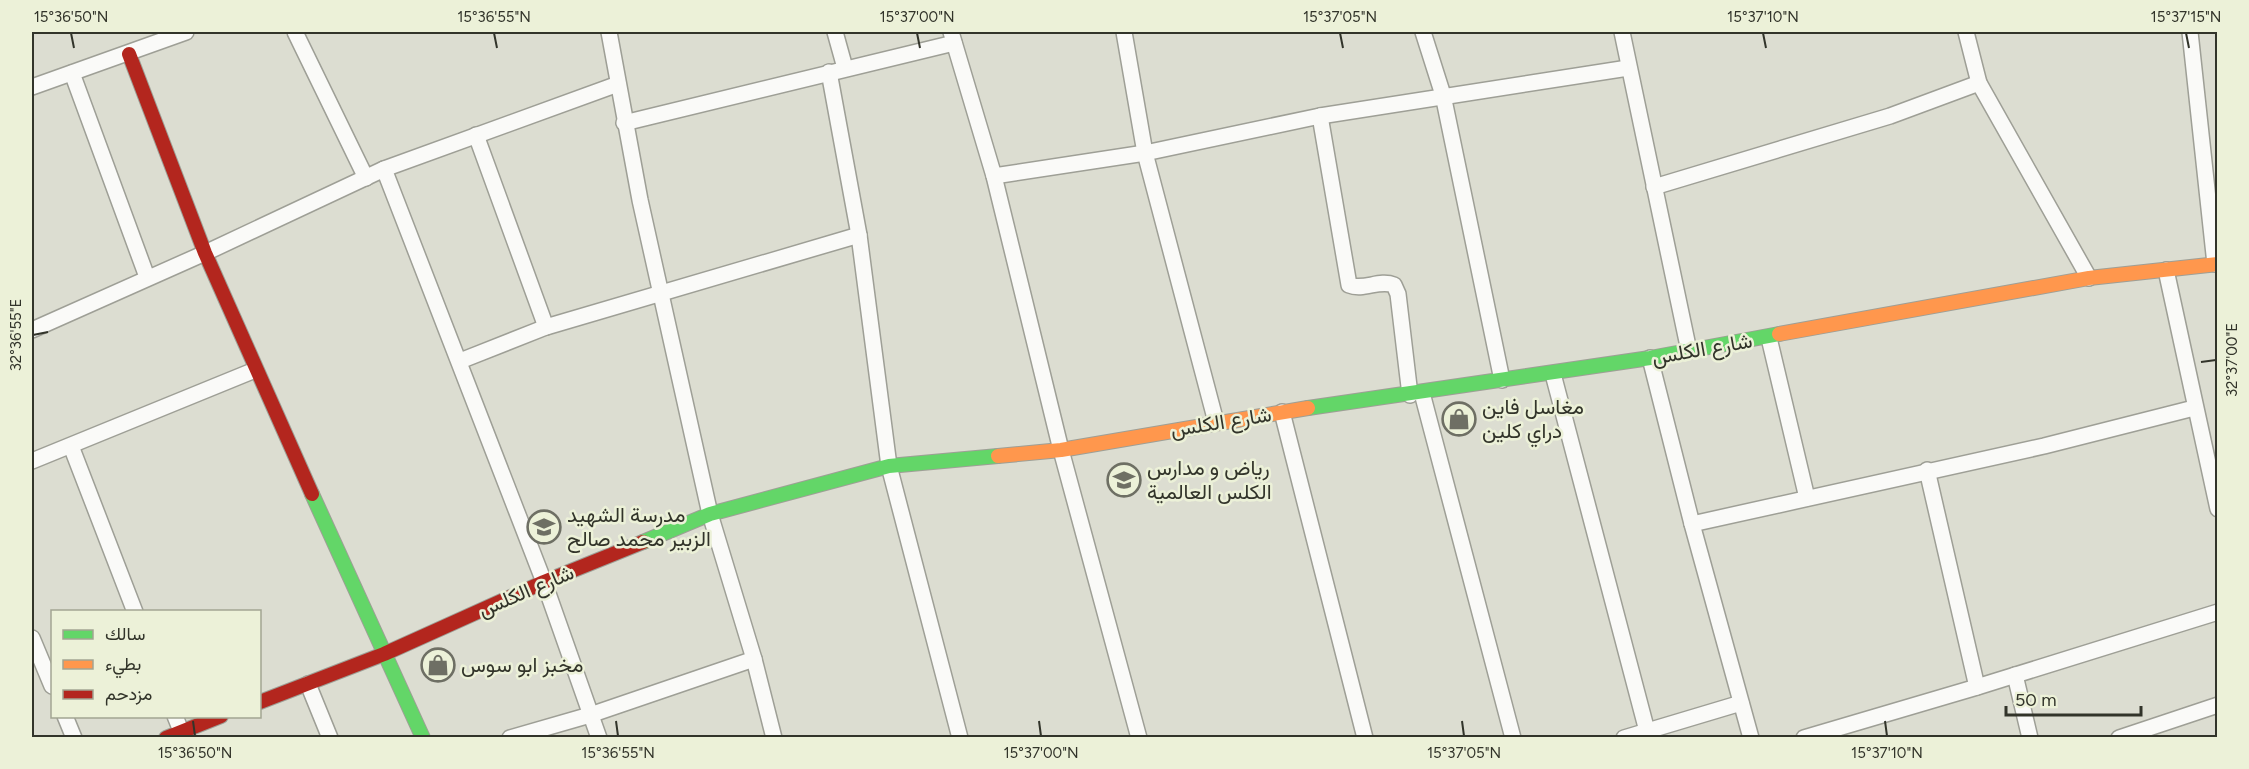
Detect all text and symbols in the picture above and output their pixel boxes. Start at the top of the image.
text: 15°36'50"N [34,8,108,26]
text: 15°36'55"N [457,8,531,26]
text: 15°37'00"N [879,8,955,26]
text: 15°37'05"N [1303,8,1377,26]
text: 15°37'10"N [1727,8,1799,26]
text: 15°37'15"N [2151,8,2221,26]
text: 32°36'55"E [7,299,25,371]
text: 32°37'00"E [2223,323,2241,397]
street label: شارع الكلس [1650,327,1755,372]
place label: مغاسل فاين دراي كلين [1482,394,1584,448]
street label: شارع الكلس [1169,401,1273,444]
shop icon: مغاسل فاين دراي كلين [1441,401,1477,437]
place label: رياض و مدارس الكلس العالمية [1147,455,1272,504]
school or university icon: رياض و مدارس الكلس العالمية [1106,462,1142,498]
place label: مدرسة الشهيد الزبير محمد صالح [567,502,711,553]
school or university icon: مدرسة الشهيد الزبير محمد صالح [526,509,562,545]
street label: شارع الكلس [474,559,578,624]
legend [51,610,261,718]
text: سالك [105,623,145,645]
shop icon: مخبز ابو سوس [420,647,456,683]
place label: مخبز ابو سوس [461,652,583,678]
text: بطيء [105,653,141,679]
scale bar [2006,679,2141,717]
text: مزدحم [105,683,152,706]
text: 50 m [2015,689,2057,711]
text: 15°36'50"N [158,744,232,762]
text: 15°36'55"N [581,744,655,762]
text: 15°37'00"N [1003,744,1079,762]
text: 15°37'05"N [1427,744,1501,762]
text: 15°37'10"N [1851,744,1923,762]

